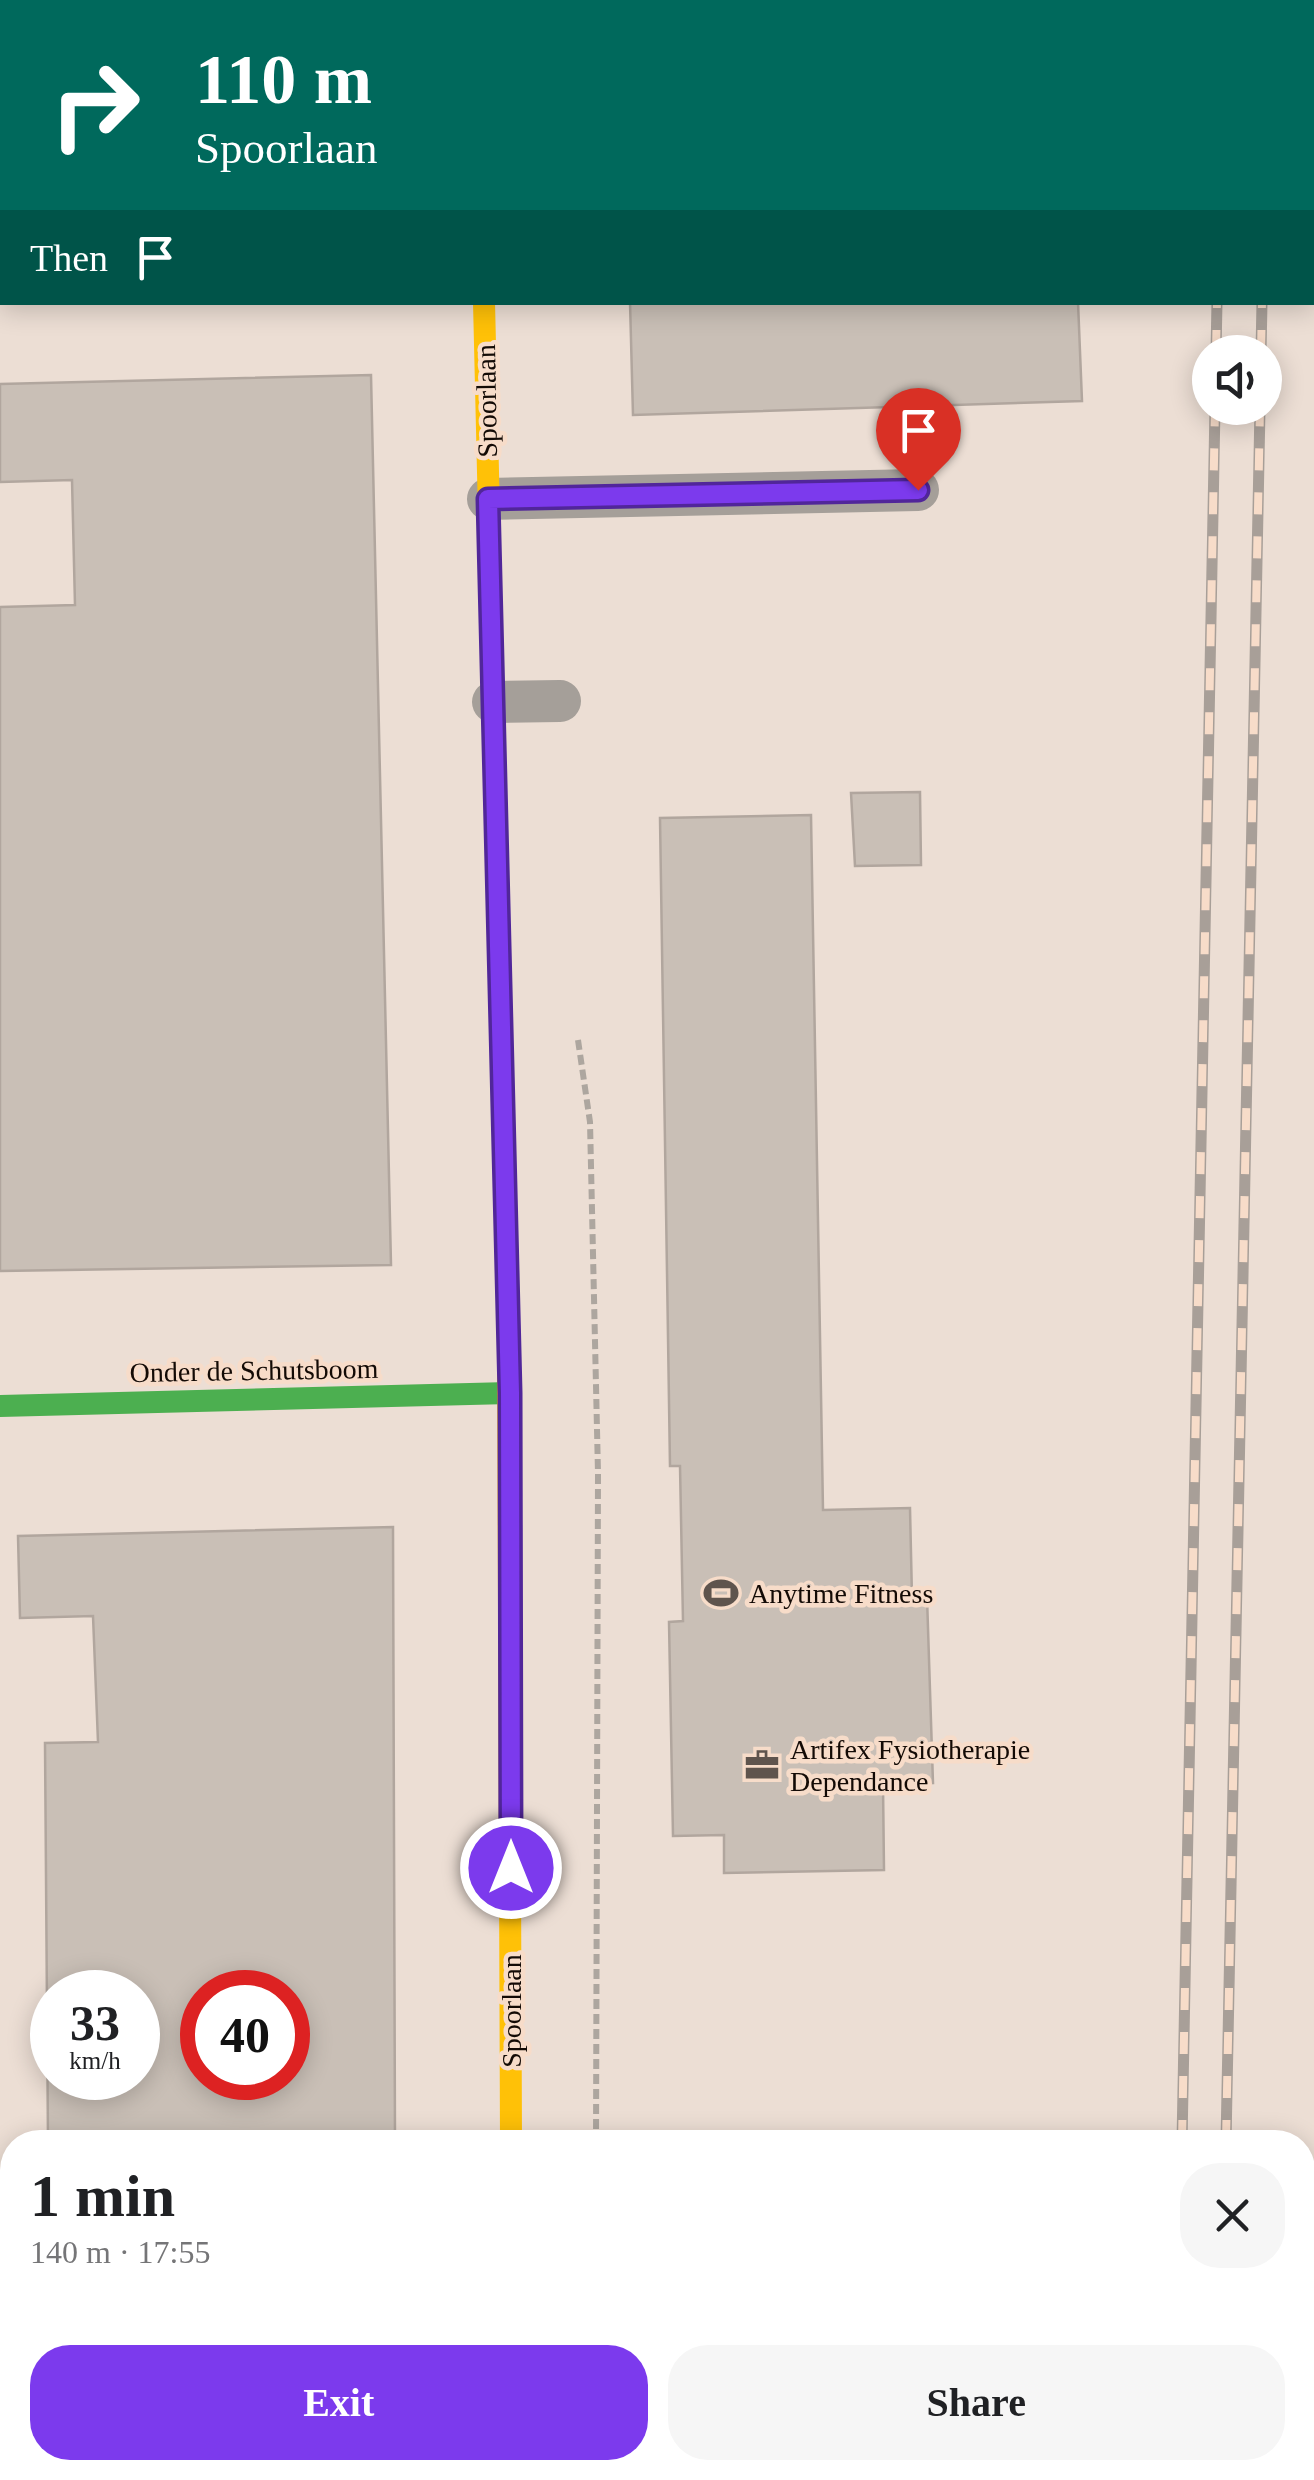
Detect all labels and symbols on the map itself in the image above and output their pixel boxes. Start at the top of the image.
street label: Spoorlaan [470,344,503,458]
pin [876,388,961,491]
street label: Onder de Schutsboom [129,1353,379,1388]
sports icon: Anytime Fitness [702,1574,740,1612]
place label: Anytime Fitness [749,1578,933,1609]
place label: Artifex Fysiotherapie Dependance [790,1734,1030,1797]
office icon: Artifex Fysiotherapie Dependance [743,1746,781,1784]
position arrow [459,1816,563,1920]
street label: Spoorlaan [496,1954,527,2068]
speed limit sign: 40 [180,1970,310,2100]

